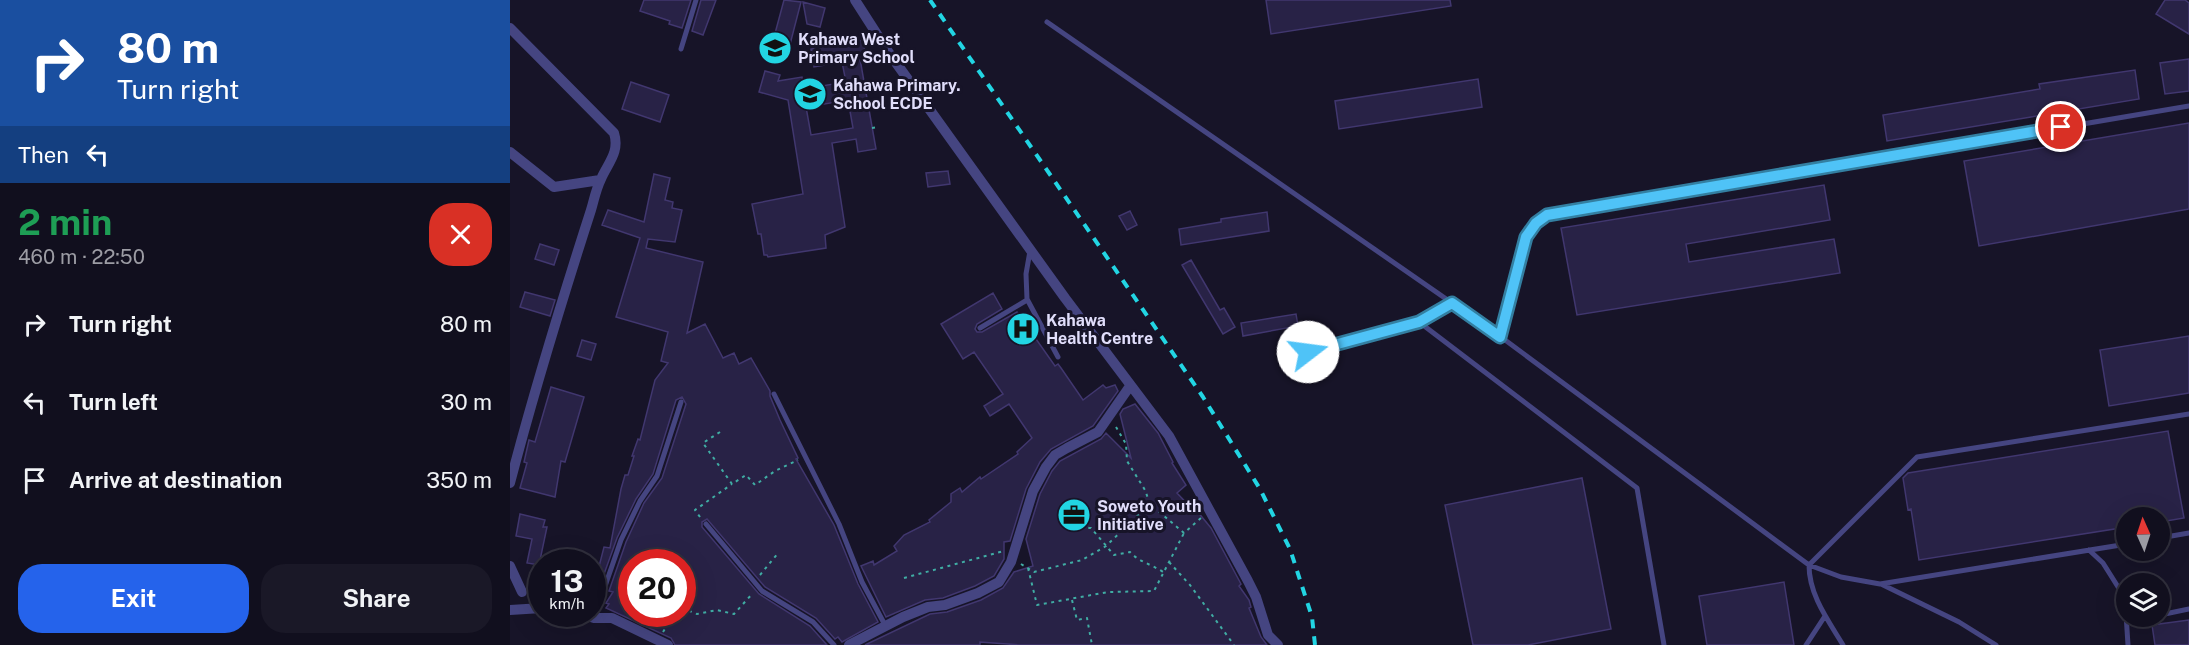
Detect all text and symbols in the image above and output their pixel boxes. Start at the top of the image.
text: 80 m [117,23,219,72]
icon: right [18,24,96,102]
school or university icon: Kahawa West Primary School [757,30,793,66]
place label: Kahawa West Primary School [798,30,915,67]
text: Turn right [117,73,240,105]
school or university icon: Kahawa Primary. School ECDE [792,76,828,112]
place label: Kahawa Primary. School ECDE [833,76,961,113]
pin [2035,101,2086,152]
icon: arrive [2044,110,2077,143]
icon: left [81,138,114,171]
text: Then [18,142,69,168]
text: 2 min [18,201,112,243]
button: close [429,203,492,266]
text: 460 m · 22:50 [18,245,145,269]
icon: right [18,308,51,341]
text: Turn right [69,311,172,337]
text: 80 m [440,311,492,337]
hospital icon: Kahawa Health Centre [1005,311,1041,347]
place label: Kahawa Health Centre [1046,311,1153,348]
position arrow [1276,320,1340,384]
icon: left [18,386,51,419]
text: Turn left [69,389,158,415]
text: 30 m [440,389,492,415]
icon: arrive [18,464,51,497]
text: Arrive at destination [69,467,282,493]
text: 350 m [426,467,492,493]
office icon: Soweto Youth Initiative [1056,497,1092,533]
place label: Soweto Youth Initiative [1097,497,1201,534]
north arrow [2116,507,2170,561]
map controls [2116,507,2170,627]
speed limit sign: 20 [618,549,696,627]
text: 13 [551,563,583,599]
button: Exit [18,564,249,633]
button: Share [261,564,492,633]
button: layers [2116,573,2170,627]
text: km/h [549,595,585,612]

